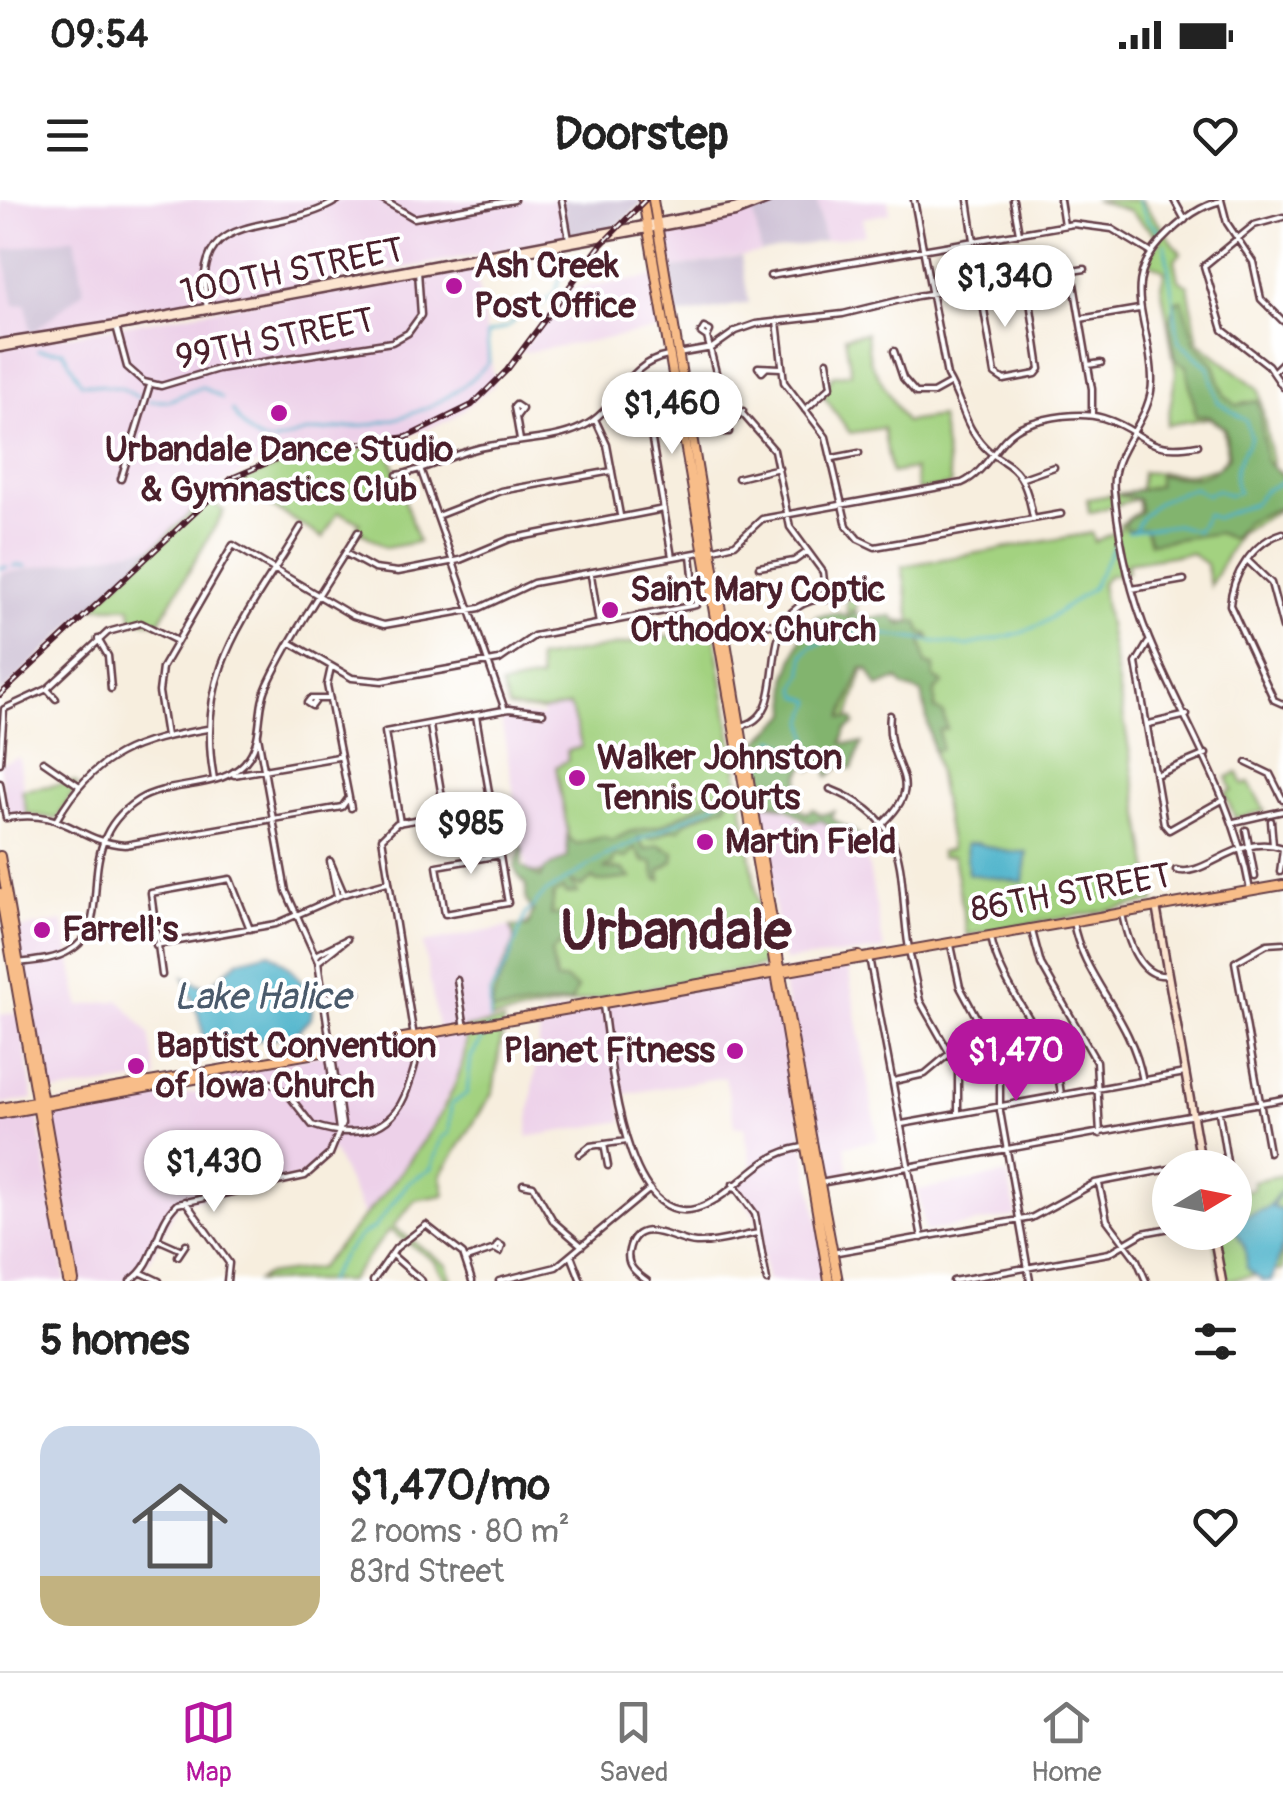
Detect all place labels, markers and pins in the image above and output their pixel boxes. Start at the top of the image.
place label: Ash Creek Post Office [474,244,637,328]
pin: $1,340 [924,245,1086,330]
marker: Ash Creek Post Office [443,275,465,297]
pin: $1,460 [591,372,753,457]
marker: Urbandale Dance Studio & Gymnastics Club [268,402,290,424]
place label: Urbandale Dance Studio & Gymnastics Club [105,428,453,512]
place label: Saint Mary Coptic Orthodox Church [630,568,886,652]
marker: Saint Mary Coptic Orthodox Church [599,599,621,621]
place label: Walker Johnston Tennis Courts [597,736,843,820]
marker: Walker Johnston Tennis Courts [566,767,588,789]
pin: $985 [412,792,530,877]
place label: Martin Field [725,820,896,864]
marker: Martin Field [694,831,716,853]
place label: Farrell's [62,908,178,952]
marker: Farrell's [31,919,53,941]
pin: $1,470 [935,1019,1097,1104]
place label: Baptist Convention of Iowa Church [155,1024,437,1108]
place label: Planet Fitness [504,1029,715,1073]
marker: Planet Fitness [724,1040,746,1062]
marker: Baptist Convention of Iowa Church [125,1055,147,1077]
pin: $1,430 [133,1130,295,1215]

